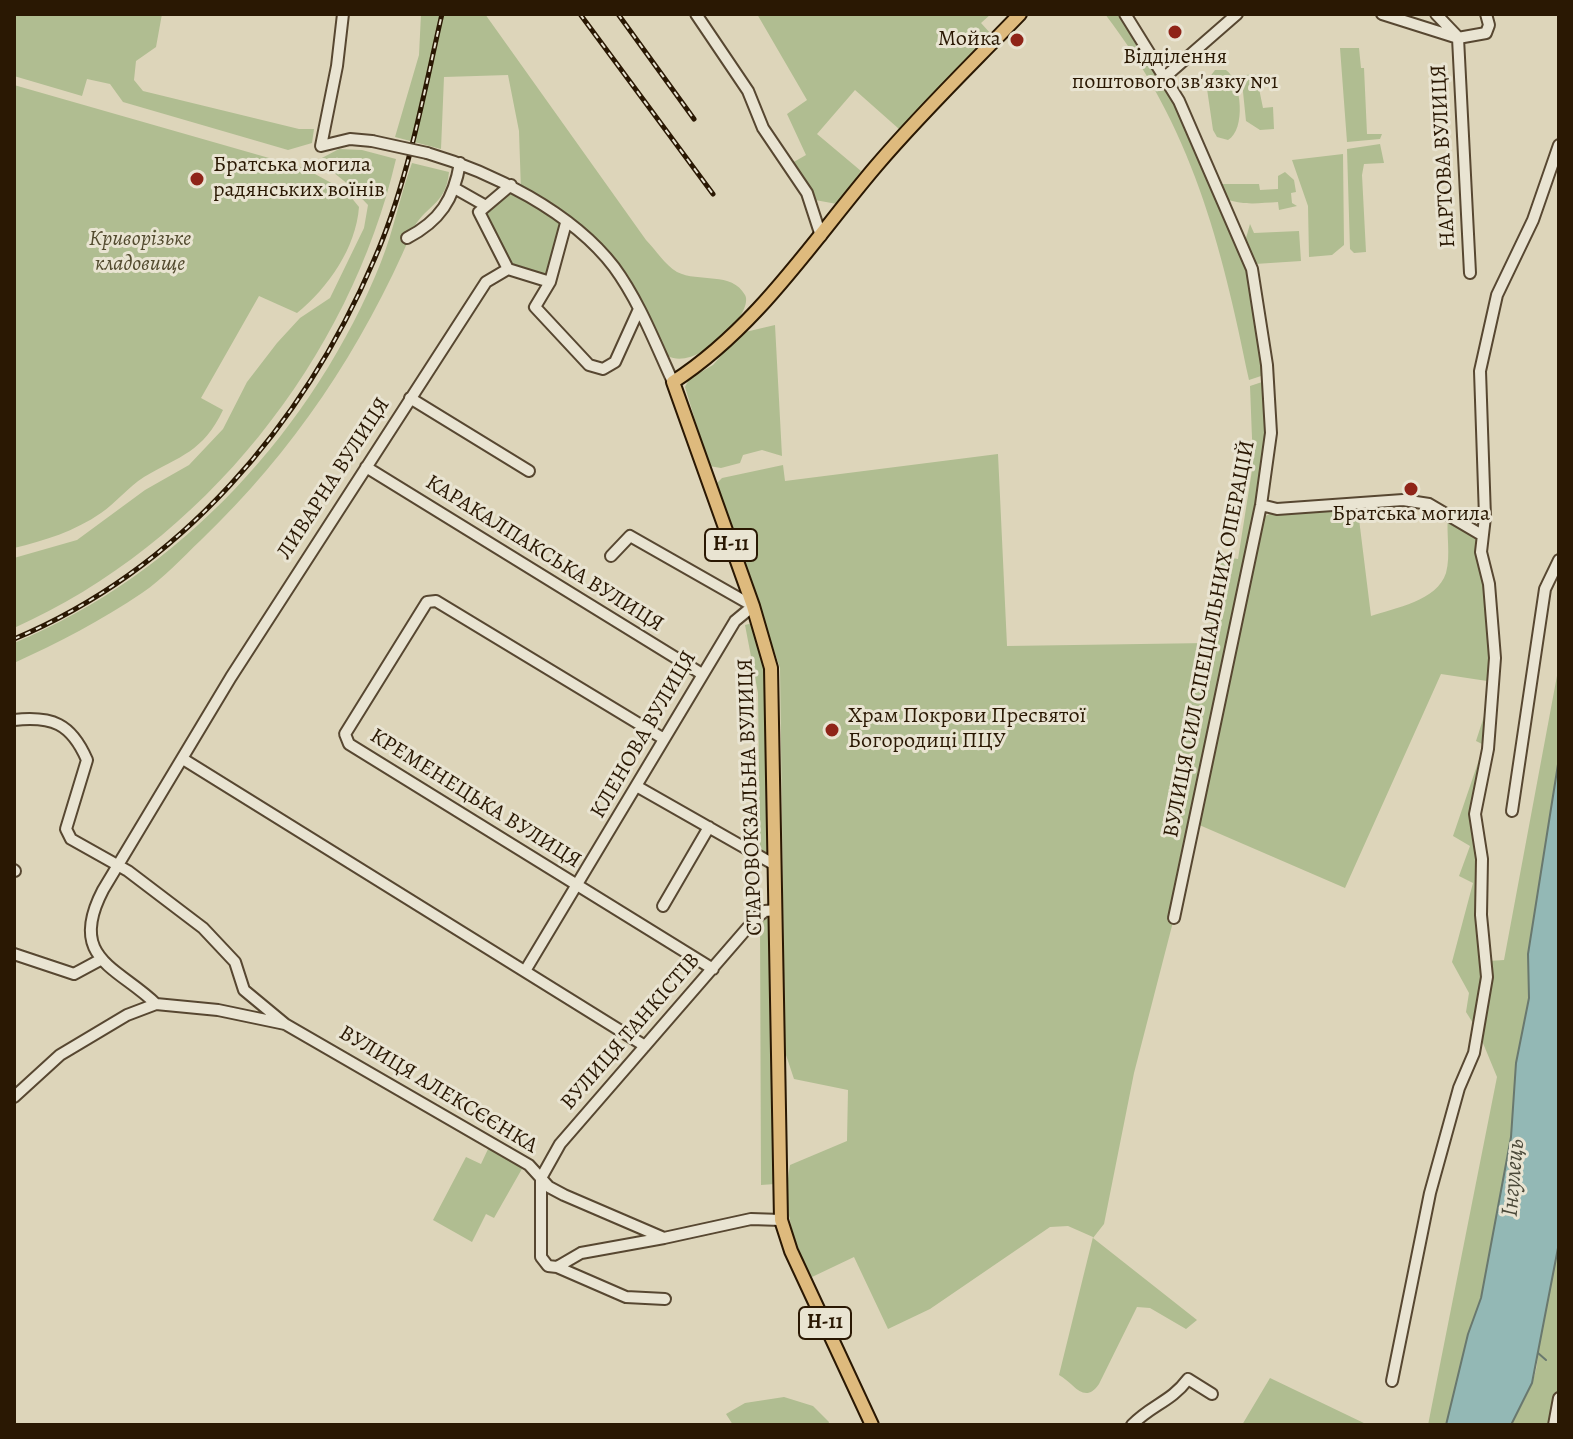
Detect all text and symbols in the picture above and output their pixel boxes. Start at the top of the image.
marker: Відділення поштового зв'язку №1 [1166,23,1184,41]
place label: Мойка [938,27,1001,53]
marker: Мойка [1008,31,1026,49]
place label: Відділення поштового зв'язку №1 [1072,45,1278,96]
street label: НАРТОВА ВУЛИЦЯ [1426,64,1462,248]
place label: Братська могила радянських воїнів [213,153,385,204]
marker: Братська могила радянських воїнів [188,170,206,188]
park label: Криворізьке кладовище [89,227,191,278]
street label: ЛИВАРНА ВУЛИЦЯ [272,393,396,565]
street label: ВУЛИЦЯ СИЛ СПЕЦІАЛЬНИХ ОПЕРАЦІЙ [1158,438,1262,840]
street label: КАРАКАЛПАКСЬКА ВУЛИЦЯ [420,470,668,638]
marker: Братська могила [1402,480,1420,498]
place label: Братська могила [1332,502,1490,528]
road number: Н-11 [705,529,757,561]
street label: КЛЕНОВА ВУЛИЦЯ [585,646,703,824]
street label: СТАРОВОКЗАЛЬНА ВУЛИЦЯ [733,658,769,936]
place label: Храм Покрови Пресвятої Богородиці ПЦУ [848,704,1086,756]
marker: Храм Покрови Пресвятої Богородиці ПЦУ [823,721,841,739]
street label: КРЕМЕНЕЦЬКА ВУЛИЦЯ [365,723,585,875]
street label: ВУЛИЦЯ ТАНКІСТІВ [556,948,706,1116]
street label: ВУЛИЦЯ АЛЕКСЄЄНКА [334,1020,542,1160]
water label: Інгулець [1496,1138,1532,1218]
road number: Н-11 [799,1307,851,1339]

